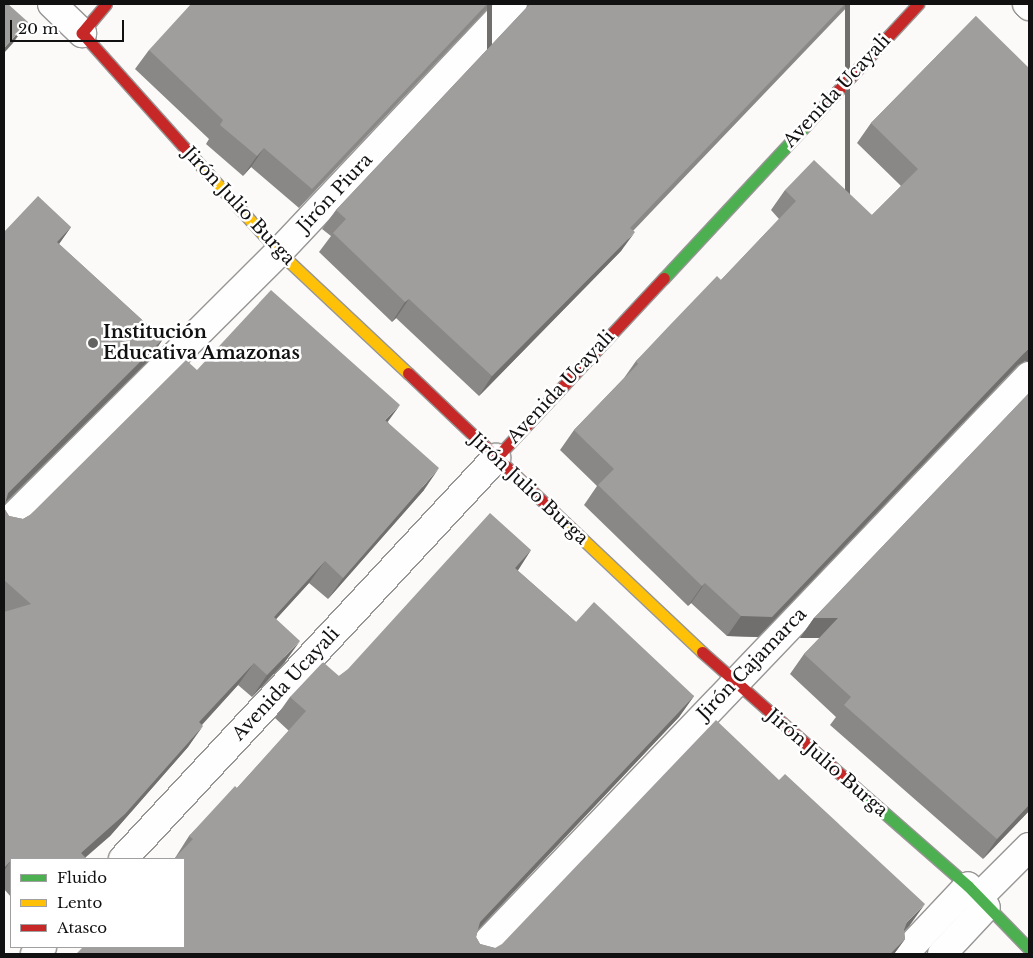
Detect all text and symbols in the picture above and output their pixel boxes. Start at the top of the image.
scale bar [12,10,126,42]
text: 20 m [18,19,58,38]
street label: Avenida Ucayali [779,30,895,152]
street label: Jirón Julio Burga [179,142,299,270]
street label: Jirón Piura [293,149,377,237]
place label: Institución Educativa Amazonas [103,322,301,364]
street label: Avenida Ucayali [503,326,619,448]
marker: Institución Educativa Amazonas [87,337,99,349]
street label: Jirón Julio Burga [465,429,593,549]
street label: Jirón Cajamarca [693,603,811,725]
street label: Avenida Ucayali [228,623,344,745]
street label: Jirón Julio Burga [762,704,892,822]
legend [10,858,185,948]
text: Fluido [57,868,107,887]
text: Lento [57,893,102,912]
text: Atasco [57,918,107,937]

